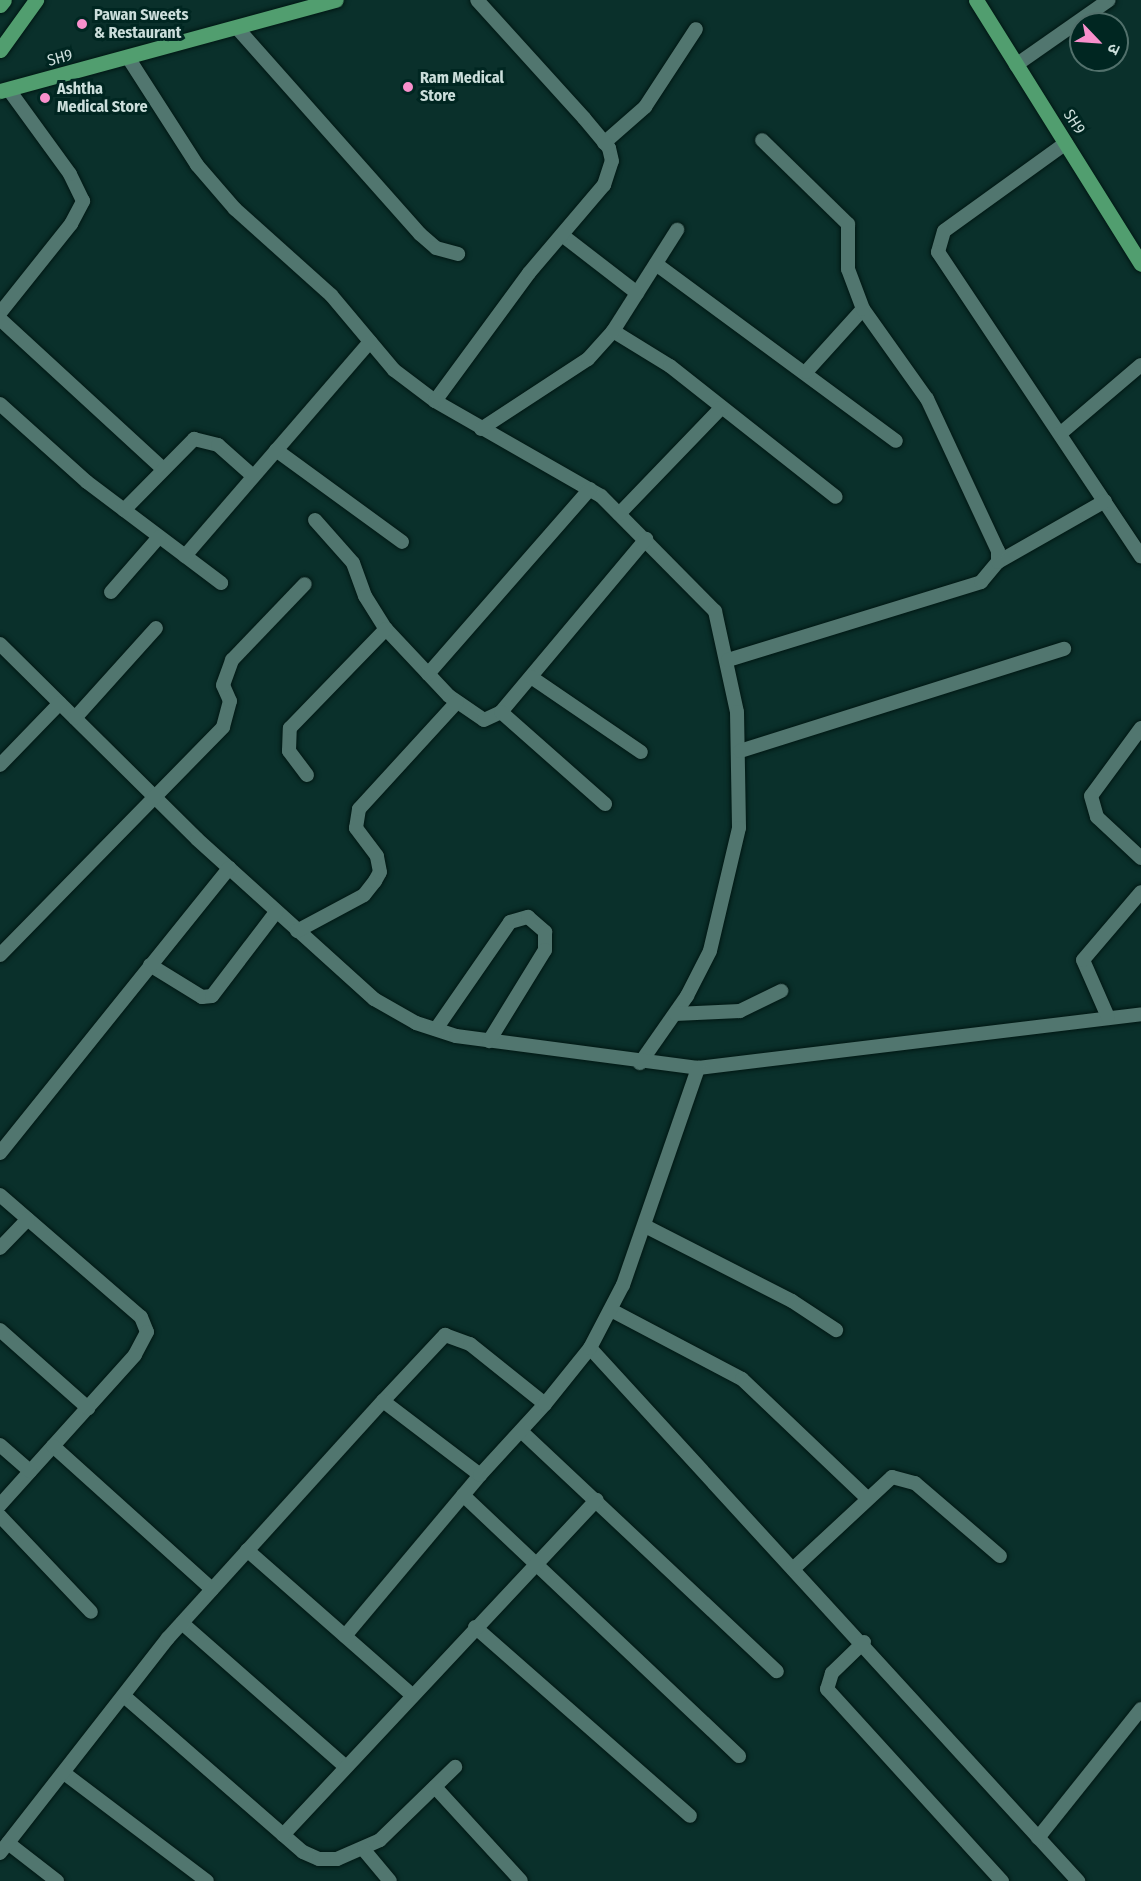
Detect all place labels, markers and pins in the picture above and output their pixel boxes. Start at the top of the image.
place label: Pawan Sweets & Restaurant [94,5,188,43]
marker: Pawan Sweets & Restaurant [75,17,89,31]
place label: Ram Medical Store [420,68,504,106]
place label: Ashtha Medical Store [57,79,148,117]
marker: Ram Medical Store [401,80,415,94]
marker: Ashtha Medical Store [38,91,52,105]

